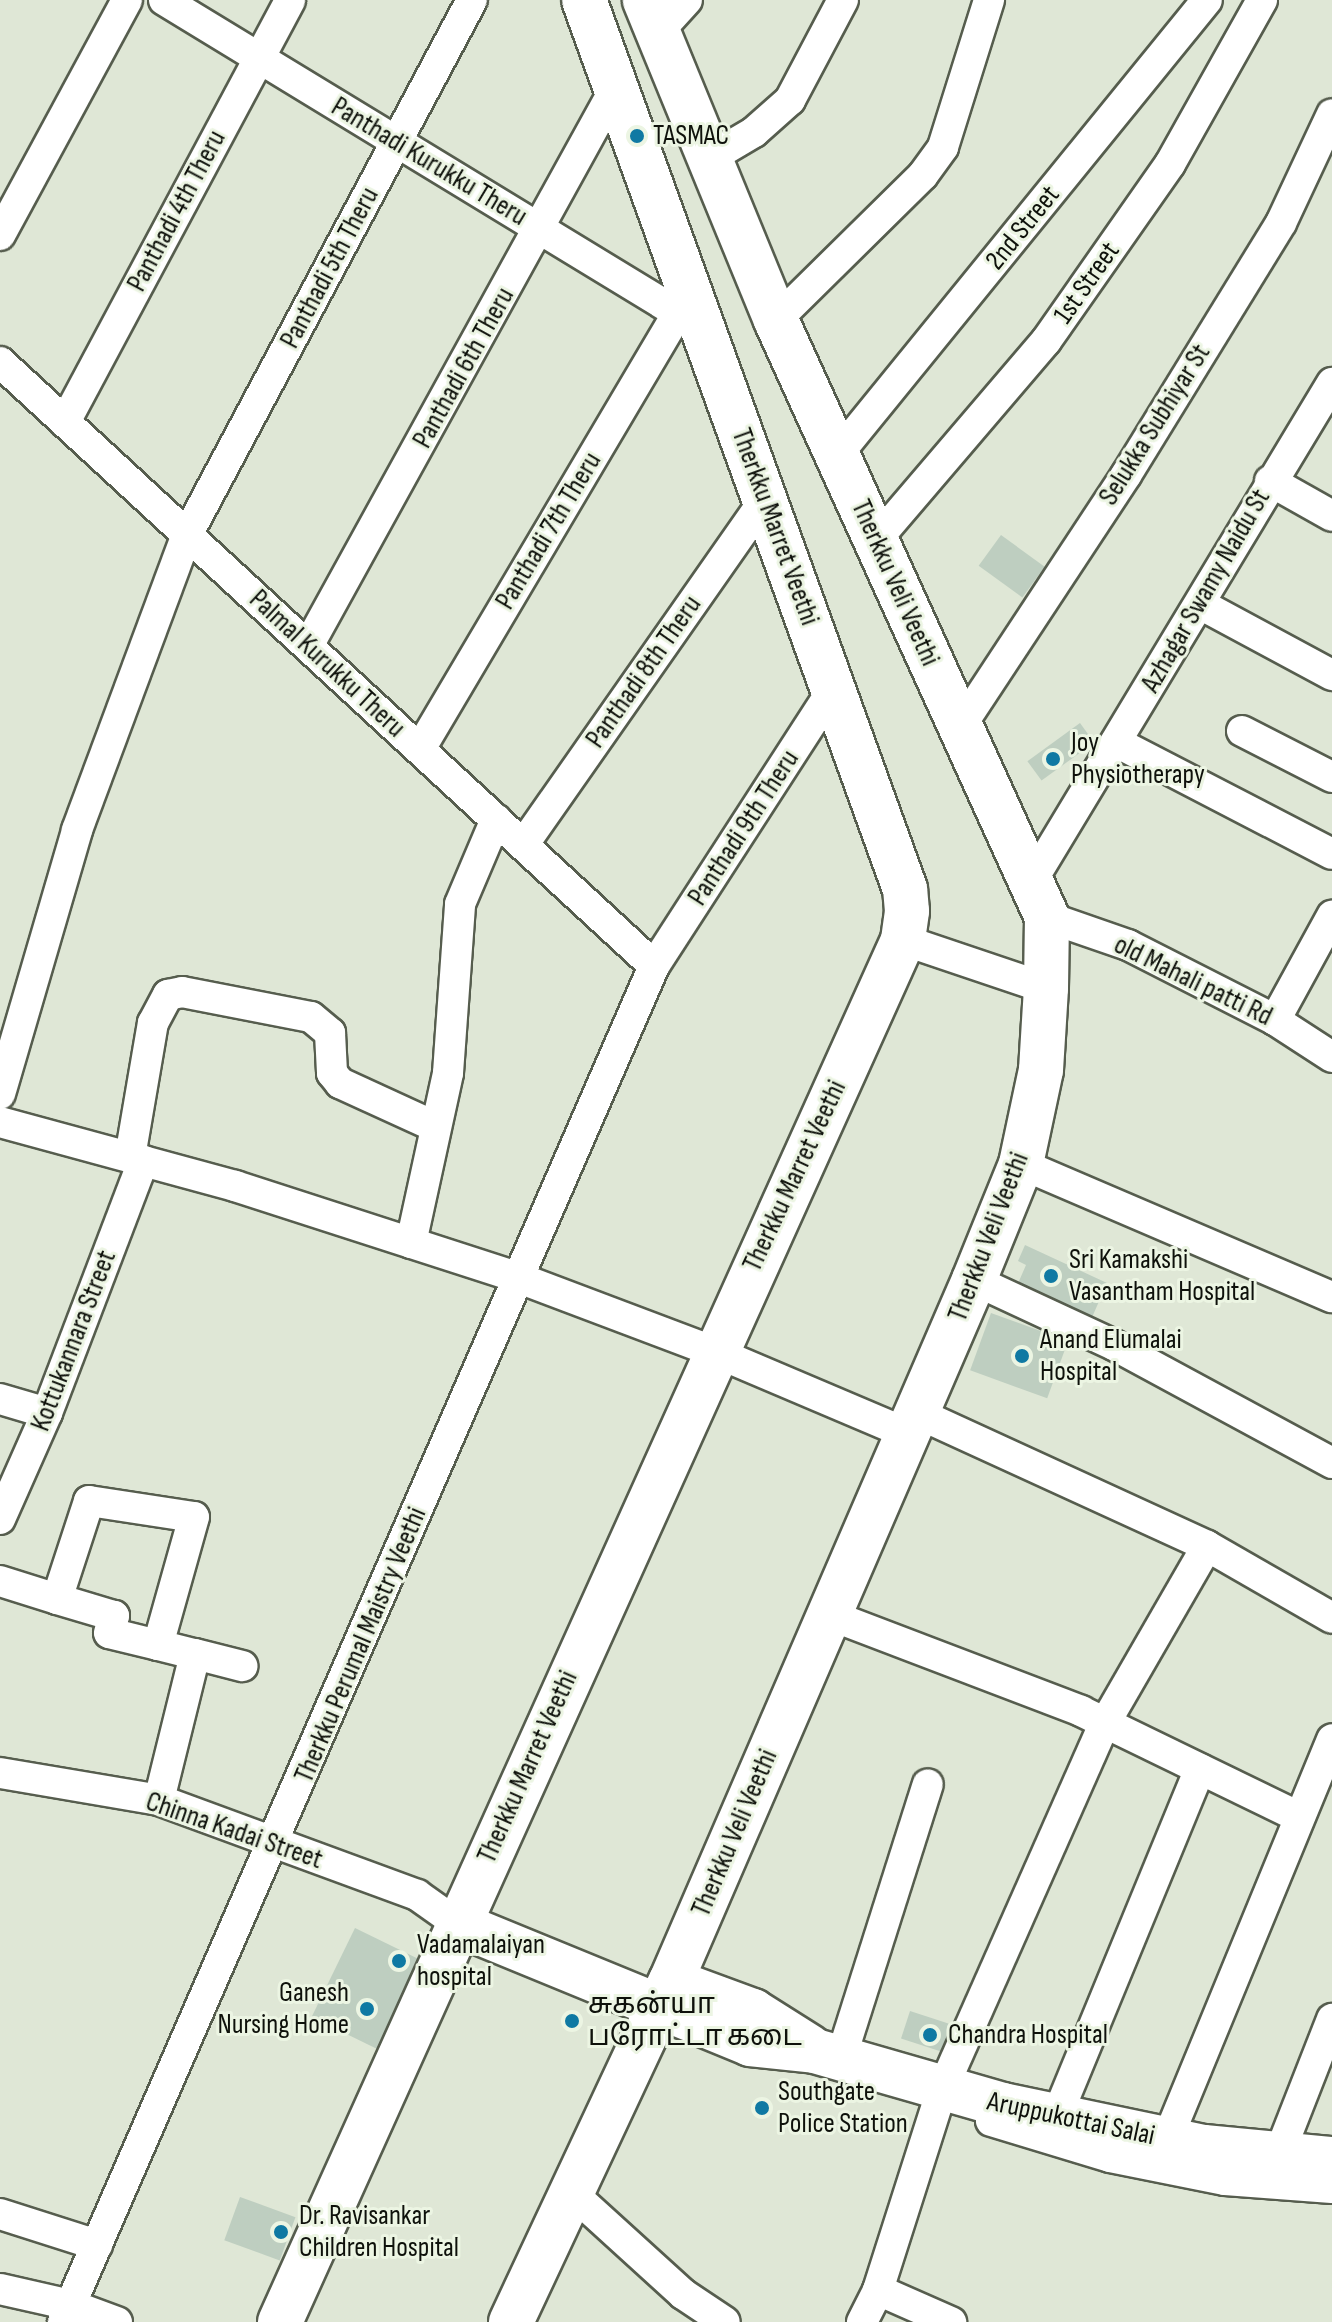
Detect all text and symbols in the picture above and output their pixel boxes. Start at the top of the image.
street label: Panthadi Kurukku Theru [325,90,533,234]
place label: TASMAC [653,119,729,153]
street label: Panthadi 4th Theru [120,125,234,297]
marker: TASMAC [628,127,646,145]
street label: 2nd Street [979,179,1067,277]
street label: Panthadi 5th Theru [274,182,386,354]
street label: 1st Street [1047,236,1127,330]
street label: Panthadi 6th Theru [406,282,522,454]
street label: Selukka Subhiyar St [1092,338,1218,512]
street label: Therkku Marret Veethi [724,424,826,630]
street label: Panthadi 7th Theru [489,446,609,616]
street label: Azhagar Swamy Naidu St [1134,483,1278,699]
street label: Therkku Veli Veethi [843,495,947,671]
street label: Palmal Kurukku Theru [242,583,412,745]
street label: Panthadi 8th Theru [579,589,709,755]
place label: Joy Physiotherapy [1071,726,1205,792]
street label: Panthadi 9th Theru [681,744,807,912]
marker: Joy Physiotherapy [1042,748,1064,770]
street label: old Mahali patti Rd [1108,928,1278,1034]
street label: Therkku Marret Veethi [736,1075,854,1277]
street label: Therkku Veli Veethi [941,1148,1037,1326]
place label: Sri Kamakshi Vasantham Hospital [1069,1243,1255,1309]
street label: Kottukannara Street [24,1246,124,1436]
marker: Sri Kamakshi Vasantham Hospital [1040,1265,1062,1287]
place label: Anand Elumalai Hospital [1040,1323,1182,1389]
marker: Anand Elumalai Hospital [1011,1345,1033,1367]
street label: Therkku Perumal Maistry Veethi [288,1502,434,1788]
street label: Therkku Marret Veethi [471,1666,585,1868]
street label: Therkku Veli Veethi [685,1744,785,1922]
street label: Chinna Kadai Street [141,1785,327,1877]
place label: Vadamalaiyan hospital [417,1928,545,1994]
marker: Vadamalaiyan hospital [388,1950,410,1972]
place label: Ganesh Nursing Home [217,1976,349,2042]
place label: சுகன்யா பரோட்டா கடை [588,1988,802,2054]
marker: Ganesh Nursing Home [356,1998,378,2020]
marker: சுகன்யா பரோட்டா கடை [563,2012,581,2030]
place label: Chandra Hospital [948,2018,1108,2052]
marker: Chandra Hospital [919,2024,941,2046]
place label: Southgate Police Station [778,2075,908,2141]
street label: Aruppukottai Salai [984,2085,1158,2153]
marker: Southgate Police Station [753,2099,771,2117]
place label: Dr. Ravisankar Children Hospital [299,2199,459,2265]
marker: Dr. Ravisankar Children Hospital [270,2221,292,2243]

